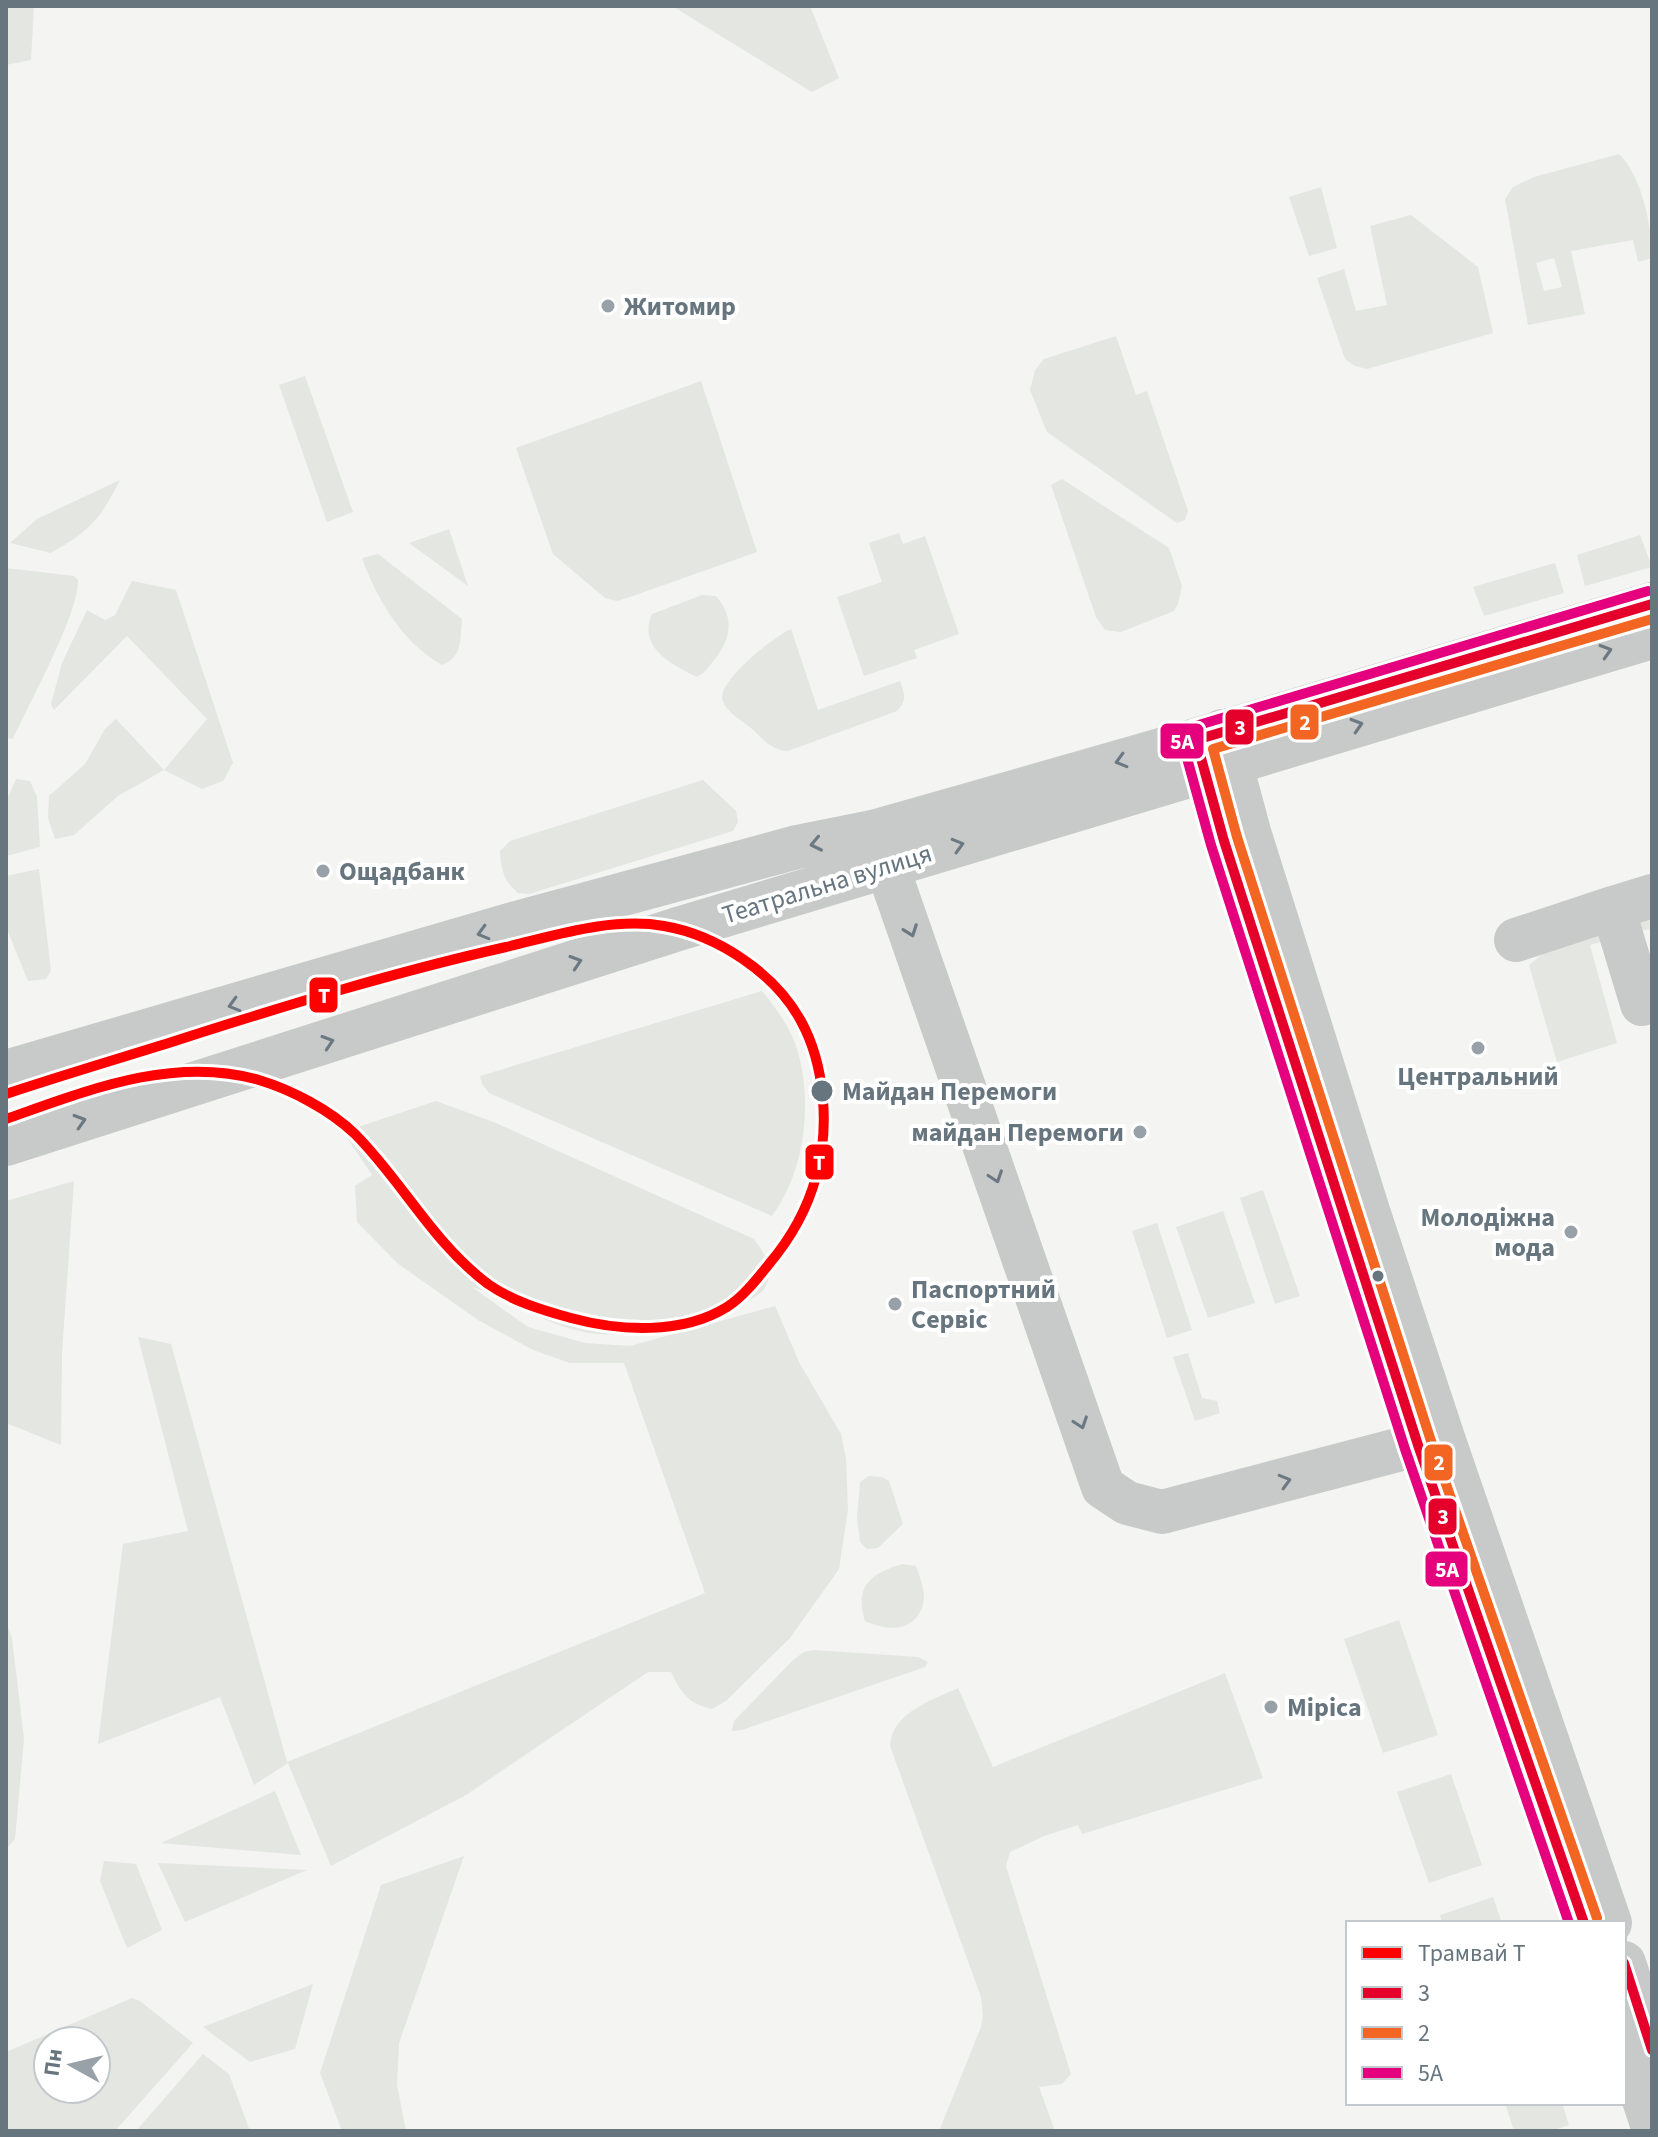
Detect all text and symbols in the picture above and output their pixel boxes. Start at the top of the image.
place label: Житомир [624,288,736,325]
marker: Житомир [599,297,617,315]
one-way arrow [1599,644,1613,660]
line badge: 2 [1289,703,1320,741]
text: 2 [1299,707,1311,739]
line badge: 3 [1224,708,1255,746]
text: 3 [1234,712,1246,744]
one-way arrow [1350,718,1364,734]
line badge: 5А [1159,722,1205,760]
text: 5А [1170,726,1194,758]
one-way arrow [1114,752,1128,768]
street label: Театральна вулиця [718,834,936,934]
one-way arrow [809,834,822,851]
one-way arrow [951,838,965,854]
place label: Ощадбанк [339,853,466,890]
marker: Ощадбанк [314,862,332,880]
one-way arrow [901,923,918,937]
one-way arrow [477,924,491,940]
one-way arrow [568,956,582,972]
line badge: Т [308,976,339,1014]
text: Т [318,980,330,1012]
one-way arrow [227,996,241,1012]
one-way arrow [321,1035,335,1051]
marker: Центральний [1469,1039,1487,1057]
place label: Центральний [1397,1058,1559,1095]
place label: Майдан Перемоги [842,1073,1057,1110]
marker: Майдан Перемоги [809,1078,835,1104]
one-way arrow [73,1114,87,1130]
place label: майдан Перемоги [911,1114,1124,1151]
marker: майдан Перемоги [1131,1123,1149,1141]
line badge: Т [804,1143,835,1181]
text: Т [813,1147,825,1179]
one-way arrow [987,1169,1003,1183]
place label: Молодіжна мода [1420,1199,1555,1266]
marker: Молодіжна мода [1562,1223,1580,1241]
unlabelled marker [1370,1268,1386,1284]
place label: Паспортний Сервіс [911,1271,1056,1338]
marker: Паспортний Сервіс [886,1295,904,1313]
one-way arrow [1072,1415,1088,1429]
line badge: 2 [1423,1443,1454,1482]
text: 2 [1433,1447,1445,1479]
one-way arrow [1278,1474,1292,1490]
line badge: 3 [1427,1497,1458,1536]
text: 3 [1437,1501,1449,1533]
line badge: 5А [1424,1550,1469,1588]
text: 5А [1435,1554,1459,1586]
place label: Міріса [1287,1689,1362,1726]
marker: Міріса [1262,1698,1280,1716]
legend [1346,1921,1626,2105]
text: Трамвай Т [1418,1936,1526,1971]
text: 3 [1418,1976,1430,2011]
text: 2 [1418,2016,1430,2051]
north arrow [32,2025,112,2105]
text: Пн [35,2047,71,2078]
text: 5А [1418,2056,1443,2091]

